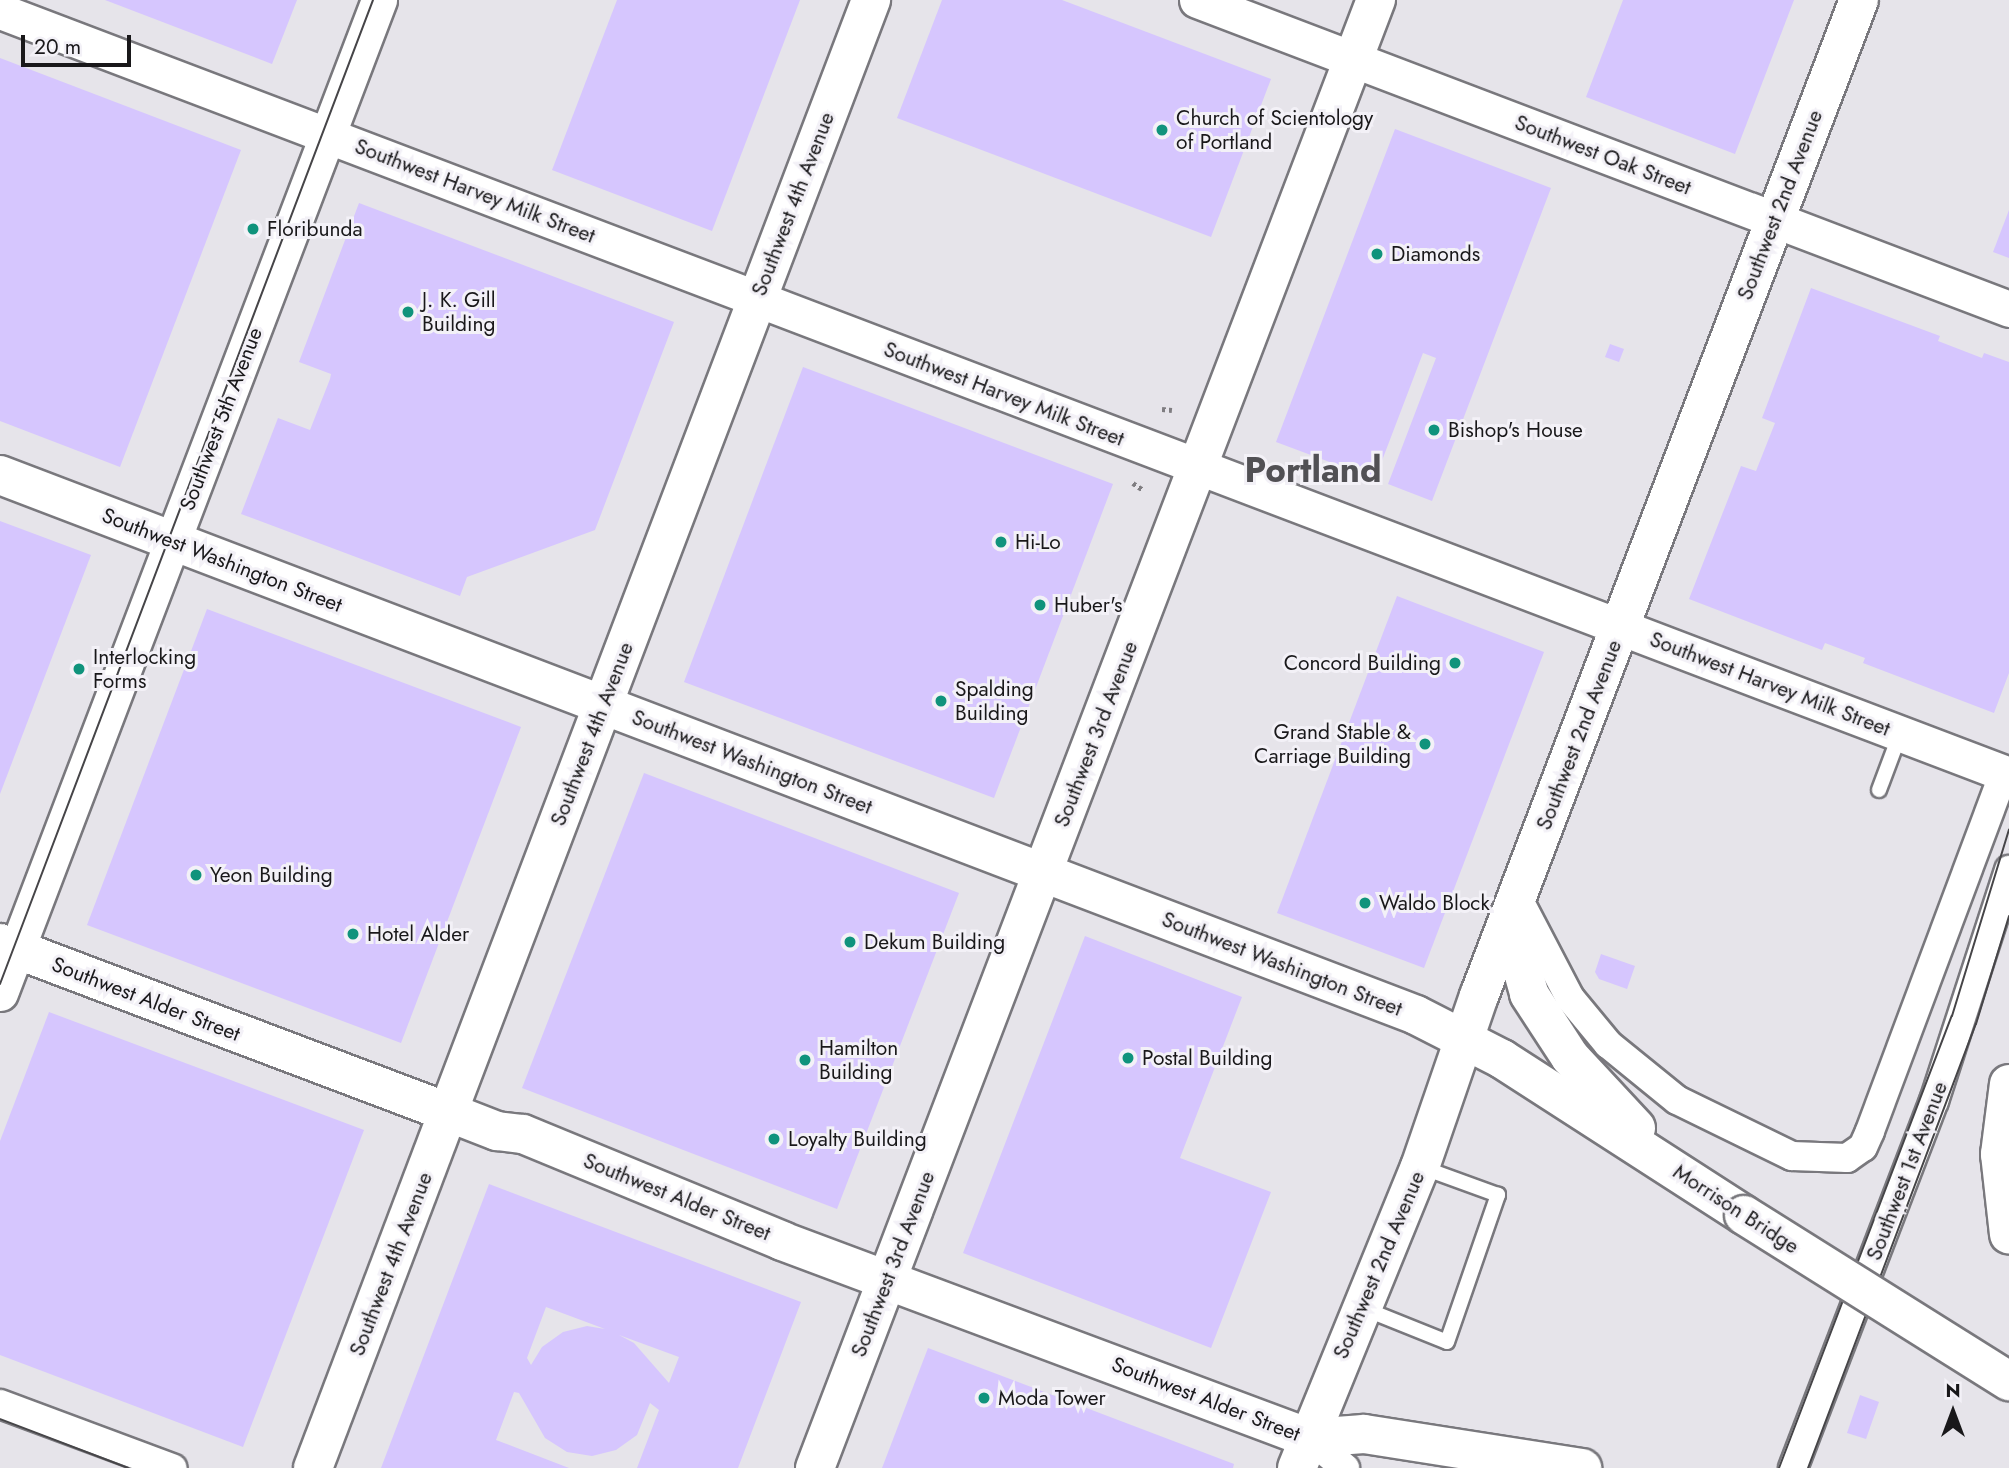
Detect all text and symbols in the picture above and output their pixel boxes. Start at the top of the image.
scale bar [24,21,135,65]
text: 20 m [34,32,81,62]
place label: Church of Scientology of Portland [1176,105,1373,155]
street label: Southwest 2nd Avenue [1732,107,1828,303]
street label: Southwest 4th Avenue [746,109,840,299]
street label: Southwest Oak Street [1511,110,1695,200]
marker: Church of Scientology of Portland [1154,122,1170,138]
street label: Southwest Harvey Milk Street [351,133,599,249]
place label: Floribunda [267,216,363,242]
marker: Floribunda [245,221,261,237]
place label: Diamonds [1391,241,1480,267]
marker: Diamonds [1369,246,1385,262]
place label: J. K. Gill Building [422,287,495,337]
marker: J. K. Gill Building [400,304,416,320]
street label: Southwest 5th Avenue [174,324,268,514]
street label: Southwest Harvey Milk Street [880,336,1128,452]
place label: Bishop's House [1448,417,1583,443]
marker: Bishop's House [1426,422,1442,438]
district label: Portland [1245,449,1381,491]
street label: Southwest Washington Street [98,503,346,617]
place label: Hi-Lo [1015,529,1061,555]
marker: Hi-Lo [993,534,1009,550]
place label: Huber's [1054,592,1122,618]
marker: Huber's [1032,597,1048,613]
street label: Southwest Harvey Milk Street [1646,626,1894,742]
street label: Southwest 2nd Avenue [1531,637,1627,833]
street label: Southwest 3rd Avenue [1049,638,1143,830]
street label: Southwest 4th Avenue [545,639,639,829]
place label: Interlocking Forms [93,644,196,694]
place label: Concord Building [1284,650,1441,676]
marker: Concord Building [1447,655,1463,671]
marker: Interlocking Forms [71,661,87,677]
place label: Spalding Building [955,676,1034,726]
marker: Spalding Building [933,693,949,709]
street label: Southwest Washington Street [628,705,876,819]
place label: Grand Stable & Carriage Building [1254,719,1411,769]
marker: Grand Stable & Carriage Building [1417,736,1433,752]
place label: Yeon Building [210,862,333,888]
marker: Yeon Building [188,867,204,883]
place label: Waldo Block [1379,890,1490,916]
marker: Waldo Block [1357,895,1373,911]
street label: Southwest Washington Street [1158,907,1406,1021]
place label: Hotel Alder [367,921,469,947]
marker: Hotel Alder [345,926,361,942]
place label: Dekum Building [864,929,1005,955]
marker: Dekum Building [842,934,858,950]
street label: Southwest Alder Street [48,951,244,1047]
place label: Hamilton Building [819,1035,898,1085]
place label: Postal Building [1142,1045,1273,1071]
marker: Postal Building [1120,1050,1136,1066]
marker: Hamilton Building [797,1052,813,1068]
street label: Southwest 1st Avenue [1861,1078,1953,1264]
place label: Loyalty Building [788,1126,927,1152]
marker: Loyalty Building [766,1131,782,1147]
street label: Southwest Alder Street [580,1148,774,1246]
street label: Morrison Bridge [1668,1159,1804,1259]
street label: Southwest 2nd Avenue [1328,1167,1430,1363]
street label: Southwest 3rd Avenue [846,1168,940,1360]
street label: Southwest 4th Avenue [344,1169,438,1359]
street label: Southwest Alder Street [1108,1351,1304,1447]
north arrow [1918,1377,1988,1447]
text: N [1945,1377,1961,1404]
place label: Moda Tower [998,1385,1106,1411]
marker: Moda Tower [976,1390,992,1406]

